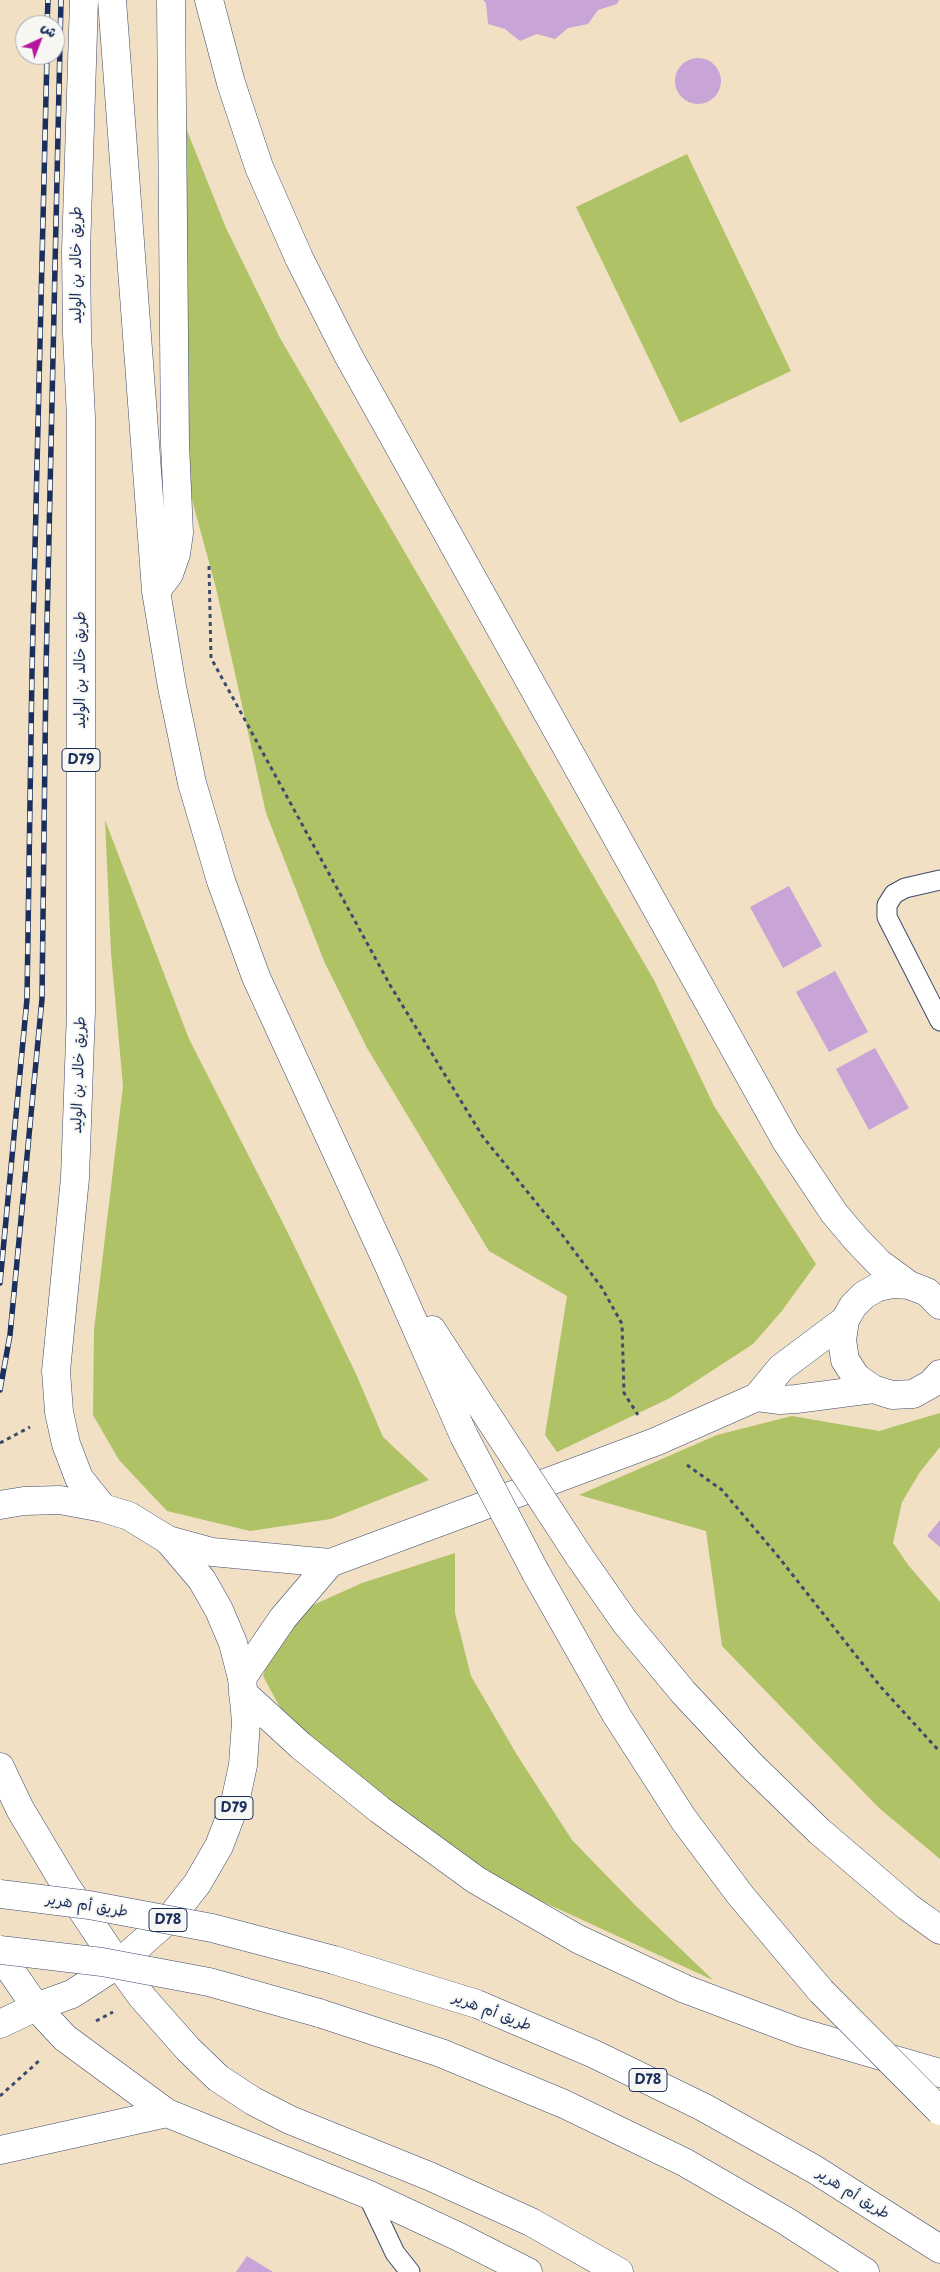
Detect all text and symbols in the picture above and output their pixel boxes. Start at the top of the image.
north arrow [15,15,65,65]
text: ش [37,16,63,42]
street label: طريق خالد بن الوليد [68,206,86,324]
street label: طريق خالد بن الوليد [72,611,90,729]
road number: D79 [62,748,100,772]
street label: طريق خالد بن الوليد [68,1016,90,1134]
road number: D79 [215,1796,253,1820]
street label: طريق أم هرير [45,1891,129,1921]
road number: D78 [149,1908,187,1932]
street label: طريق أم هرير [450,1989,534,2035]
road number: D78 [629,2068,667,2092]
street label: طريق أم هرير [813,2164,893,2224]

